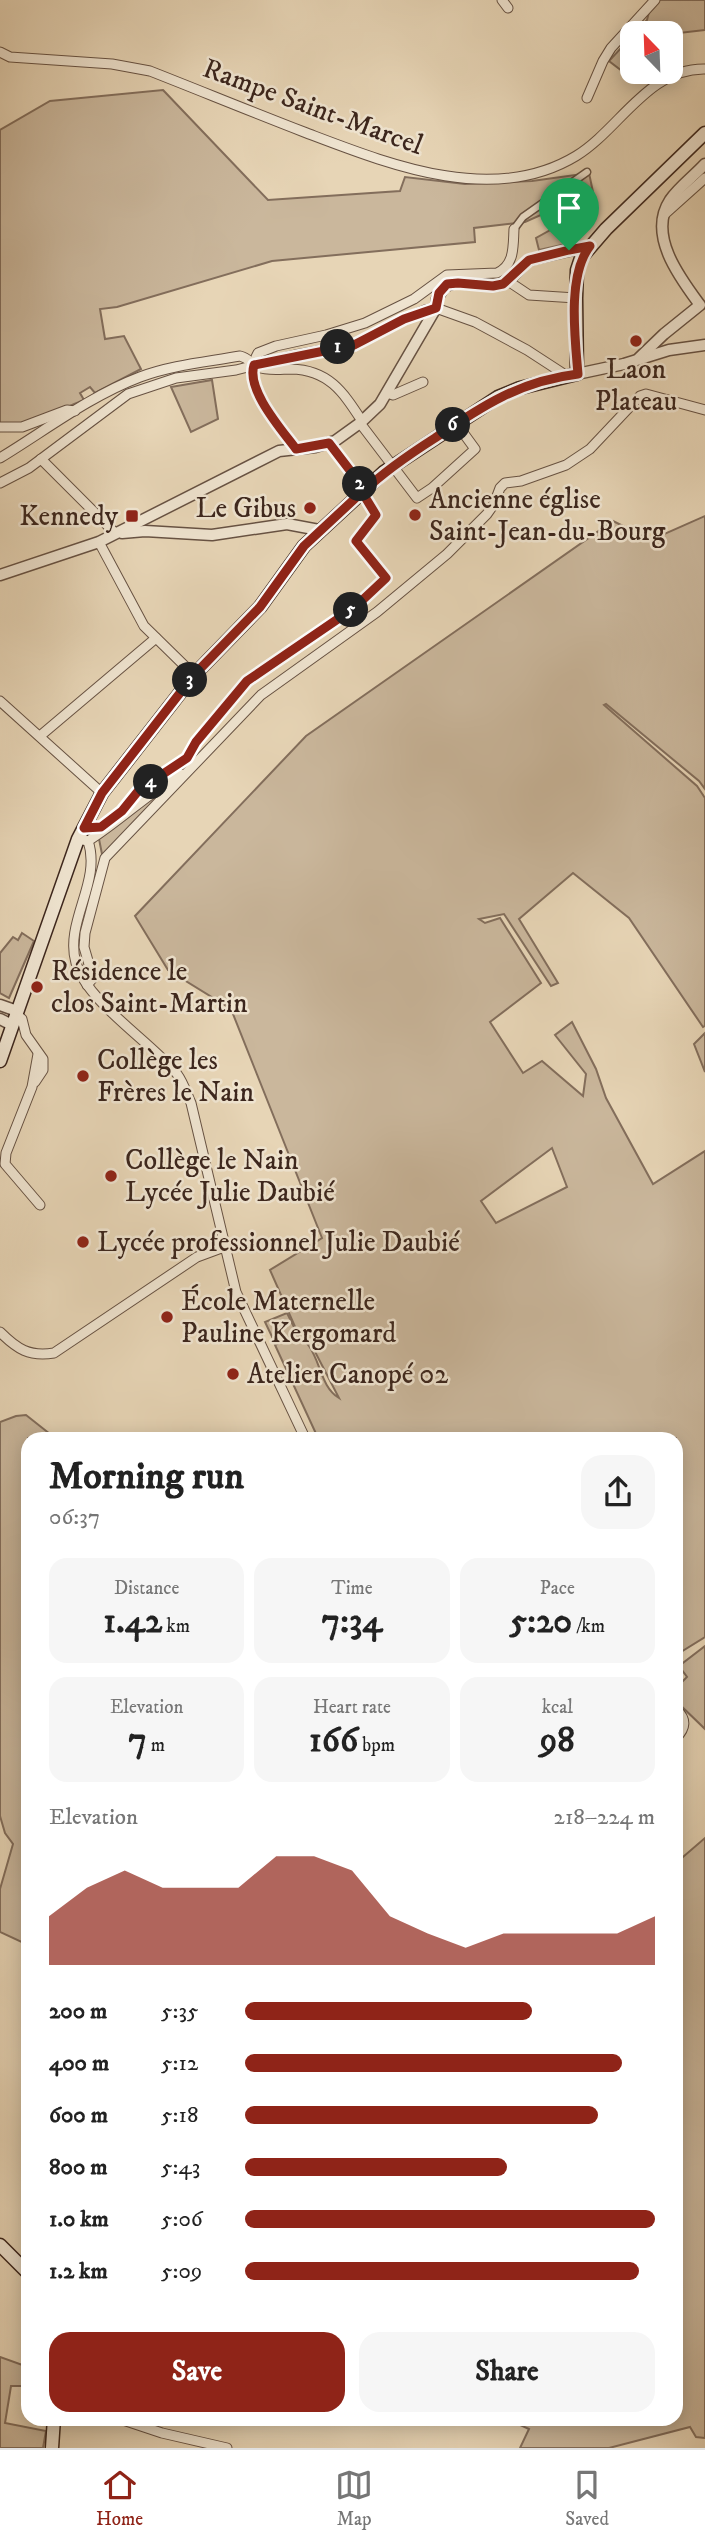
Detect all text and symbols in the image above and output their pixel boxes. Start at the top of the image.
north arrow [620,21,682,84]
map controls [620,21,683,84]
street label: Rampe Saint-Marcel [198,51,428,163]
pin [539,178,599,250]
icon: arrive [550,189,588,227]
pin: 1 [320,330,356,364]
marker: Laon Plateau [628,333,644,349]
text: 1 [334,335,341,358]
place label: Laon Plateau [595,352,677,419]
pin: 6 [435,408,470,442]
text: 6 [448,413,457,436]
pin: 2 [342,466,378,502]
text: 2 [355,472,364,495]
place label: Ancienne église Saint-Jean-du-Bourg [429,482,666,549]
place label: Le Gibus [195,491,296,526]
place label: Kennedy [19,499,119,534]
marker: Le Gibus [302,500,318,516]
marker: Ancienne église Saint-Jean-du-Bourg [407,507,423,523]
marker: Kennedy [124,508,140,524]
pin: 5 [334,592,368,628]
text: 5 [346,598,355,621]
pin: 3 [172,662,208,698]
text: 3 [186,668,193,691]
pin: 4 [134,764,168,800]
text: 4 [145,770,156,793]
place label: Résidence le clos Saint-Martin [51,954,248,1021]
marker: Résidence le clos Saint-Martin [29,979,45,995]
place label: Collège les Frères le Nain [97,1043,255,1110]
marker: Collège les Frères le Nain [75,1068,91,1084]
place label: Collège le Nain Lycée Julie Daubié [125,1143,335,1210]
marker: Collège le Nain Lycée Julie Daubié [103,1168,119,1184]
place label: Lycée professionnel Julie Daubié [97,1225,460,1260]
marker: Lycée professionnel Julie Daubié [75,1234,91,1250]
place label: École Maternelle Pauline Kergomard [181,1284,396,1351]
marker: École Maternelle Pauline Kergomard [159,1309,175,1325]
place label: Atelier Canopé 02 [247,1357,448,1392]
marker: Atelier Canopé 02 [225,1366,241,1382]
text: Morning run [49,1453,244,1501]
button: share [581,1455,655,1529]
text: 06:37 [49,1503,100,1532]
text: Distance [114,1577,179,1600]
text: Time [331,1577,373,1600]
text: Pace [540,1577,575,1600]
text: 1.42 [103,1600,162,1644]
text: 7:34 [322,1600,382,1644]
text: 5:20 [510,1600,572,1644]
text: km [162,1615,190,1638]
text: /km [572,1615,605,1638]
text: Elevation [110,1696,183,1719]
text: Heart rate [313,1696,391,1719]
text: kcal [542,1696,573,1719]
text: 7 [128,1719,147,1763]
text: 166 [309,1719,358,1763]
text: 98 [540,1719,575,1763]
text: m [147,1734,165,1757]
text: bpm [358,1734,395,1757]
text: Elevation [49,1803,138,1832]
text: 218–224 m [554,1803,655,1832]
text: 200 m [49,1997,107,2026]
text: 5:35 [161,1997,198,2026]
text: 400 m [49,2049,109,2078]
text: 5:12 [161,2049,198,2078]
text: 600 m [49,2101,108,2130]
text: 5:18 [161,2101,198,2130]
text: 800 m [49,2153,107,2182]
text: 5:43 [161,2153,200,2182]
text: 1.0 km [49,2205,109,2234]
text: 5:06 [161,2205,203,2234]
text: 1.2 km [49,2257,108,2286]
text: 5:09 [161,2257,202,2286]
button: Save [49,2332,345,2412]
button: Share [359,2332,655,2412]
tab: Home [96,2466,143,2531]
tab: Map [335,2466,373,2531]
tab: Saved [565,2466,609,2531]

